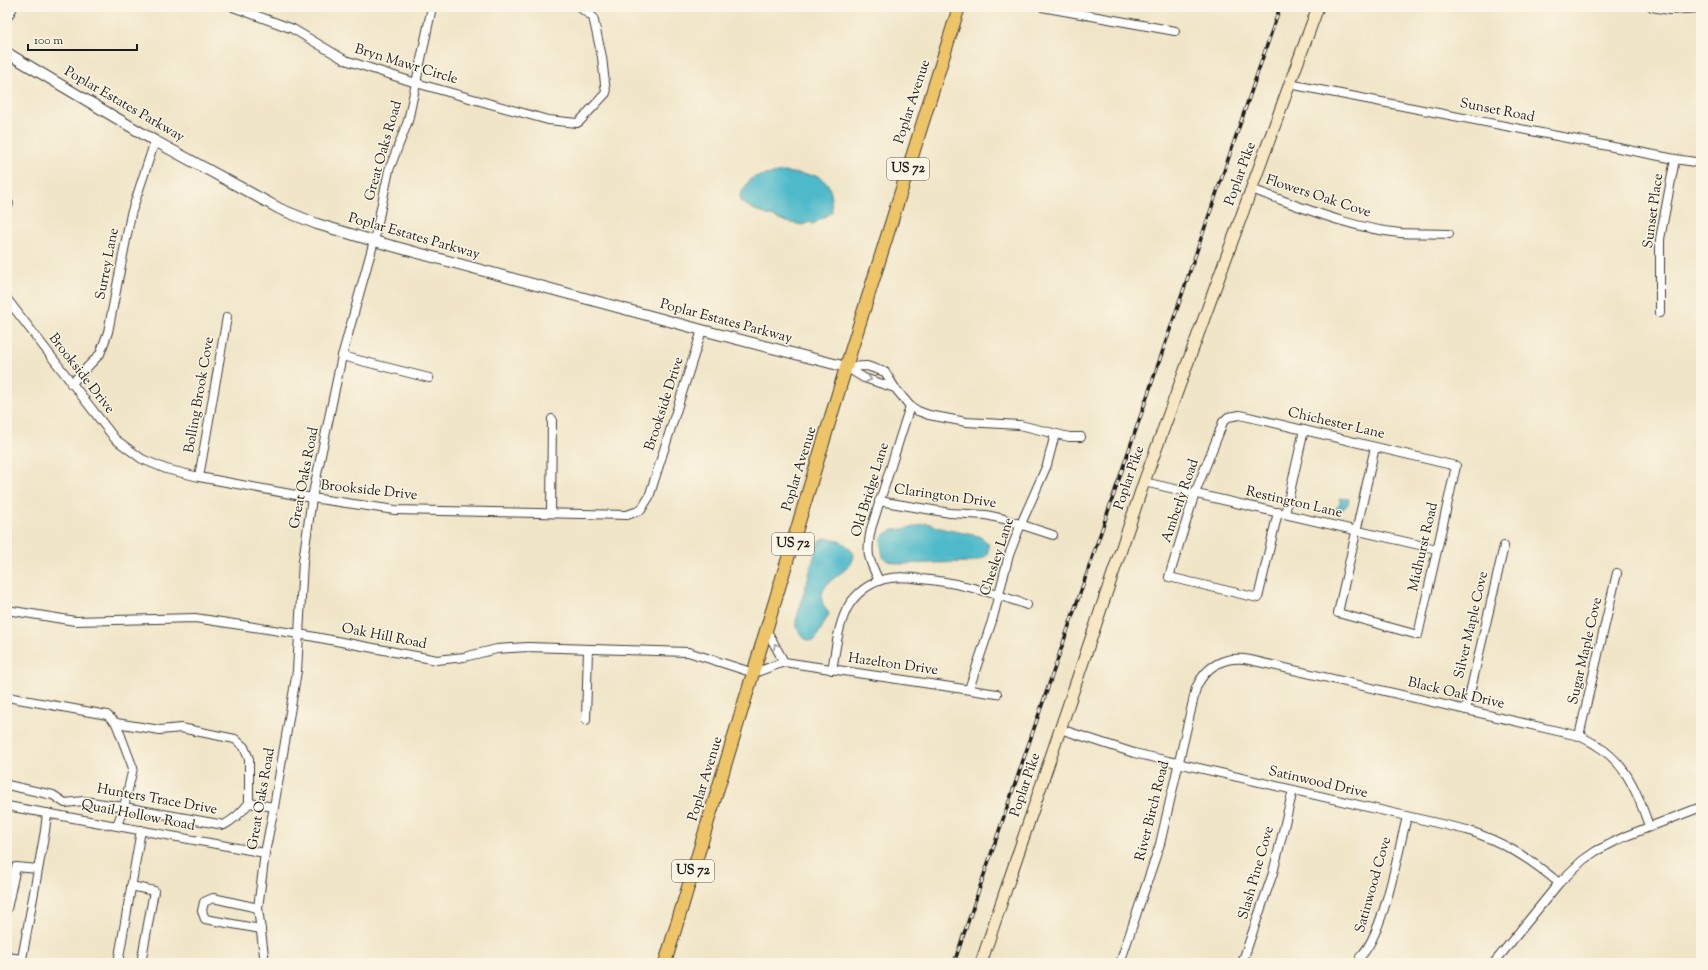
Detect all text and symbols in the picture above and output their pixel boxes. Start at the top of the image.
scale bar [28,26,137,52]
text: 100 m [34,32,63,50]
street label: Bryn Mawr Circle [352,40,460,90]
street label: Poplar Avenue [890,57,936,147]
street label: Poplar Estates Parkway [60,62,188,148]
street label: Sunset Road [1458,94,1536,128]
street label: Great Oaks Road [360,99,408,203]
street label: Poplar Pike [1220,139,1262,209]
road number: US 72 [887,158,929,180]
street label: Flowers Oak Cove [1263,171,1373,223]
street label: Sunset Place [1639,172,1669,250]
street label: Poplar Estates Parkway [346,209,482,265]
street label: Surrey Lane [91,226,125,302]
street label: Poplar Estates Parkway [658,295,794,349]
street label: Brookside Drive [43,329,119,419]
street label: Bolling Brook Cove [180,335,220,455]
street label: Brookside Drive [640,355,690,453]
one-way arrow [866,374,873,383]
street label: Chichester Lane [1286,403,1386,445]
street label: Poplar Avenue [778,424,822,514]
street label: Great Oaks Road [285,425,325,531]
street label: Old Bridge Lane [847,440,895,540]
street label: Poplar Pike [1110,443,1150,513]
street label: Amberly Road [1157,456,1205,546]
street label: Brookside Drive [320,476,418,506]
street label: Clarington Drive [893,480,997,514]
street label: Restington Lane [1244,482,1344,524]
street label: Midhurst Road [1404,500,1444,593]
street label: Chesley Lane [976,515,1020,599]
road number: US 72 [772,533,814,555]
street label: Silver Maple Cove [1450,569,1494,681]
street label: Sugar Maple Cove [1564,595,1608,707]
street label: Oak Hill Road [340,619,428,655]
one-way arrow [773,643,780,650]
street label: Hazelton Drive [847,649,939,681]
street label: Black Oak Drive [1406,673,1506,715]
street label: Poplar Avenue [684,734,728,824]
street label: Great Oaks Road [243,746,281,852]
street label: Poplar Pike [1006,750,1046,820]
street label: River Birch Road [1131,759,1175,863]
street label: Satinwood Drive [1266,762,1370,804]
street label: Hunters Trace Drive [95,780,219,820]
street label: Quail Hollow Road [79,795,197,837]
street label: Slash Pine Cove [1234,824,1280,922]
street label: Satinwood Cove [1351,835,1397,935]
road number: US 72 [672,860,714,882]

